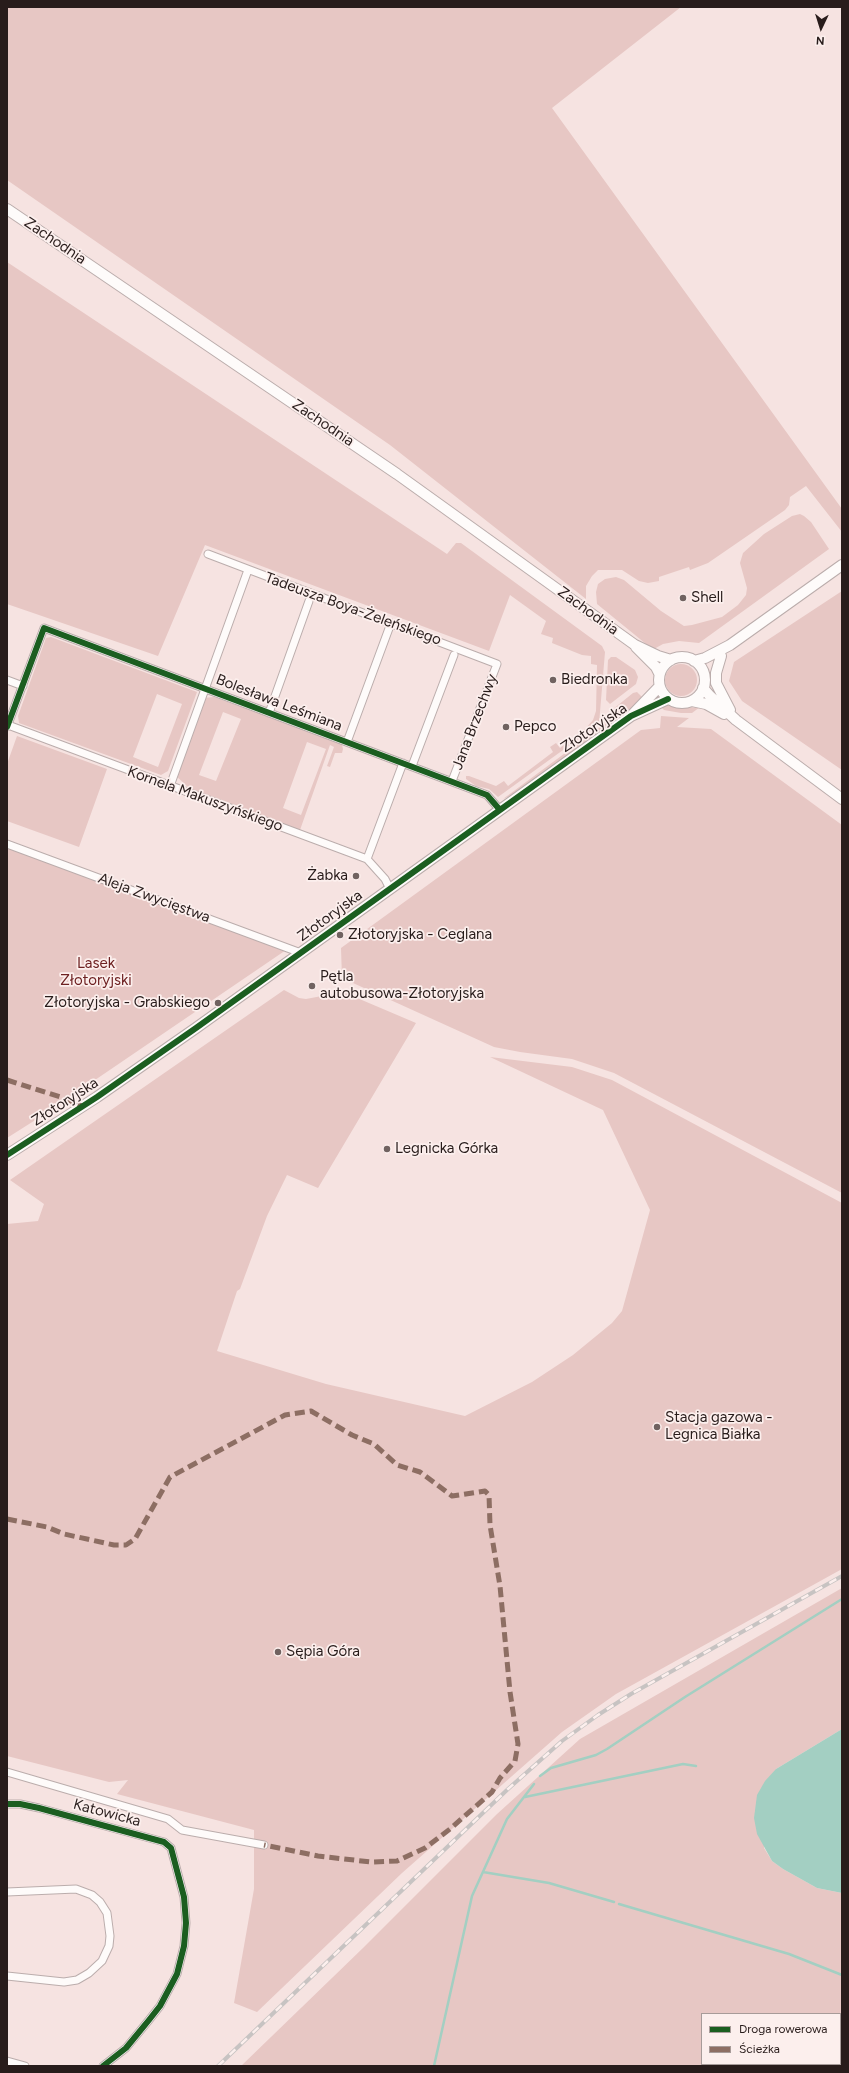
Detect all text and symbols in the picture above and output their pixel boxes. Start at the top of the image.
north arrow [801,8,841,48]
text: N [815,34,825,47]
street label: Zachodnia [21,214,89,268]
street label: Zachodnia [289,396,357,450]
street label: Tadeusza Boya-Żeleńskiego [262,569,444,649]
street label: Zachodnia [554,583,622,639]
place label: Shell [691,589,723,607]
marker: Shell [678,593,688,603]
street label: Bolesława Leśmiana [213,671,345,735]
place label: Biedronka [561,671,628,689]
street label: Jana Brzechwy [449,672,501,772]
marker: Biedronka [548,675,558,685]
street label: Złotoryjska [558,699,630,757]
place label: Pepco [514,718,556,736]
marker: Pepco [501,722,511,732]
street label: Kornela Makuszyńskiego [125,762,285,836]
place label: Żabka [307,867,348,885]
street label: Aleja Zwycięstwa [96,869,212,927]
marker: Żabka [351,871,361,881]
street label: Złotoryjska [294,886,366,946]
place label: Złotoryjska - Ceglana [348,926,492,944]
marker: Złotoryjska - Ceglana [335,930,345,940]
park label: Lasek Złotoryjski [60,955,132,990]
place label: Pętla autobusowa-Złotoryjska [320,968,484,1003]
marker: Pętla autobusowa-Złotoryjska [307,981,317,991]
place label: Złotoryjska - Grabskiego [44,994,210,1012]
marker: Złotoryjska - Grabskiego [213,998,223,1008]
street label: Złotoryjska [28,1074,102,1130]
place label: Legnicka Górka [395,1140,498,1158]
marker: Legnicka Górka [382,1144,392,1154]
place label: Stacja gazowa - Legnica Białka [665,1409,773,1444]
marker: Stacja gazowa - Legnica Białka [652,1422,662,1432]
place label: Sępia Góra [286,1643,360,1661]
marker: Sępia Góra [273,1647,283,1657]
street label: Katowicka [71,1795,143,1831]
legend [701,2013,841,2065]
text: Droga rowerowa [739,2022,827,2036]
text: Ścieżka [739,2042,780,2056]

